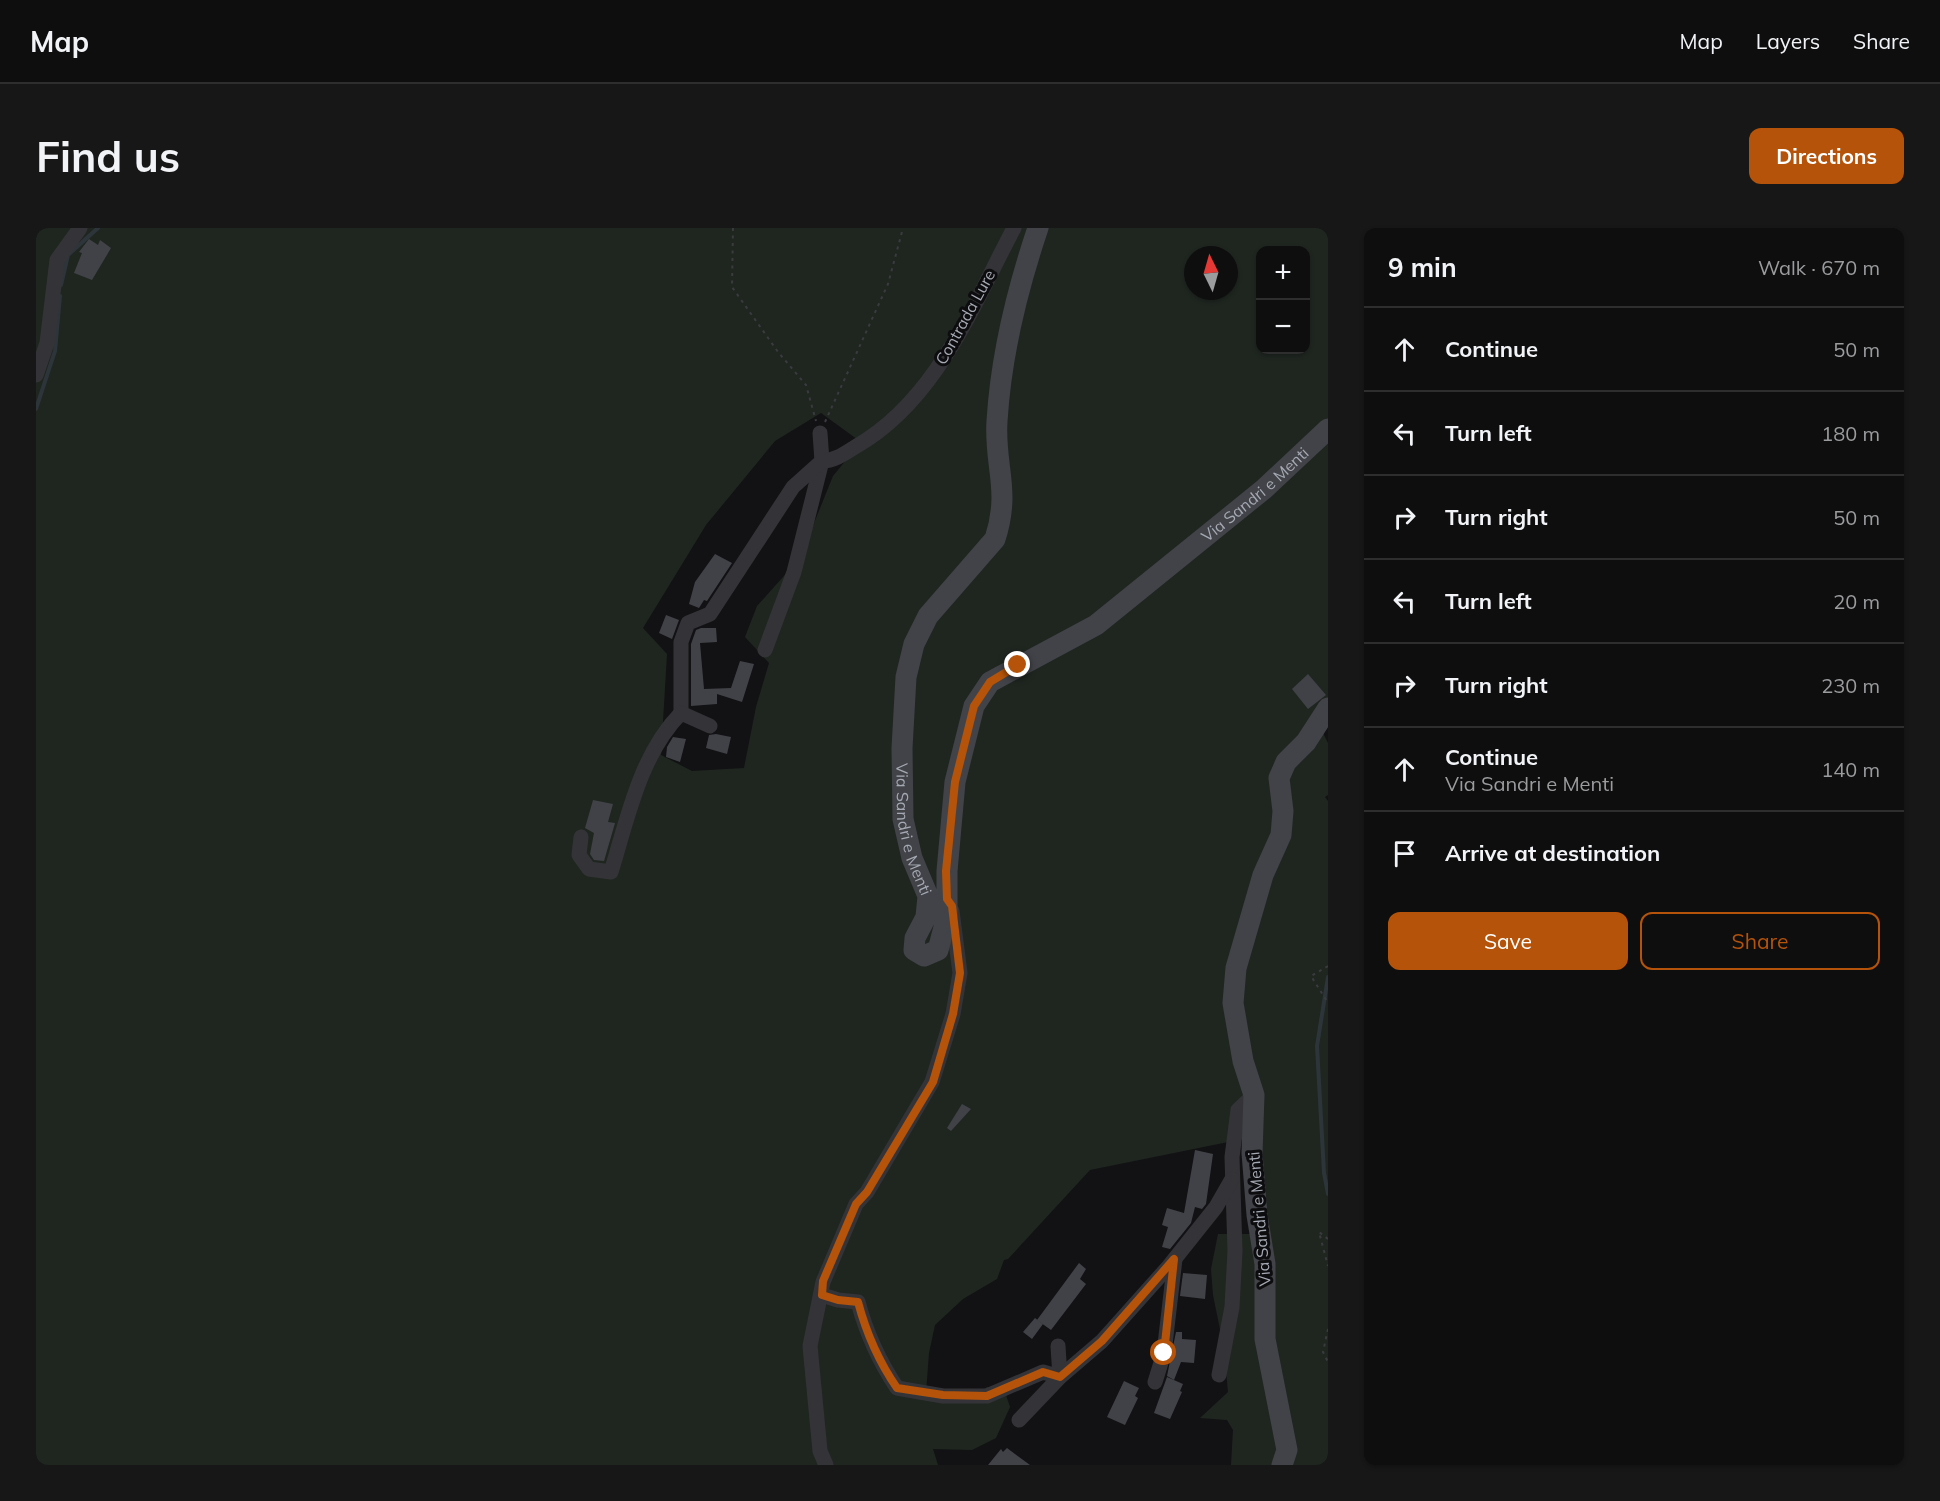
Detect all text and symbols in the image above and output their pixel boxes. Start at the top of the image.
text: Map [30,24,89,59]
text: Map [1680,28,1723,54]
text: Layers [1756,28,1820,54]
text: Share [1853,28,1910,54]
button: Directions [1749,128,1904,184]
text: Find us [36,130,180,183]
north arrow [1184,246,1238,300]
map controls [1256,246,1310,354]
button: + [1256,246,1310,300]
text: 9 min [1388,251,1457,284]
text: Walk · 670 m [1758,255,1880,280]
street label: Contrada Lure [931,266,999,368]
button: − [1256,300,1310,354]
icon: ahead [1388,333,1421,366]
text: Continue [1445,335,1538,363]
text: 50 m [1833,337,1880,362]
icon: left [1388,417,1421,450]
text: Turn left [1445,419,1532,447]
text: 180 m [1821,421,1880,446]
street label: Via Sandri e Menti [1197,443,1313,546]
icon: right [1388,501,1421,534]
text: Turn right [1445,503,1548,531]
text: 50 m [1833,505,1880,530]
icon: left [1388,585,1421,618]
text: Turn left [1445,587,1532,615]
text: 20 m [1833,589,1880,614]
route end [1004,651,1030,677]
icon: right [1388,669,1421,702]
text: Turn right [1445,671,1548,699]
text: 230 m [1821,673,1880,698]
text: Continue [1445,743,1538,771]
icon: ahead [1388,753,1421,786]
text: 140 m [1821,757,1880,782]
street label: Via Sandri e Menti [892,763,936,898]
text: Via Sandri e Menti [1445,771,1614,796]
icon: arrive [1388,837,1421,870]
text: Arrive at destination [1445,839,1660,867]
button: Save [1388,912,1628,970]
button: Share [1640,912,1880,970]
street label: Via Sandri e Menti [1243,1151,1275,1287]
route start [1150,1339,1176,1365]

